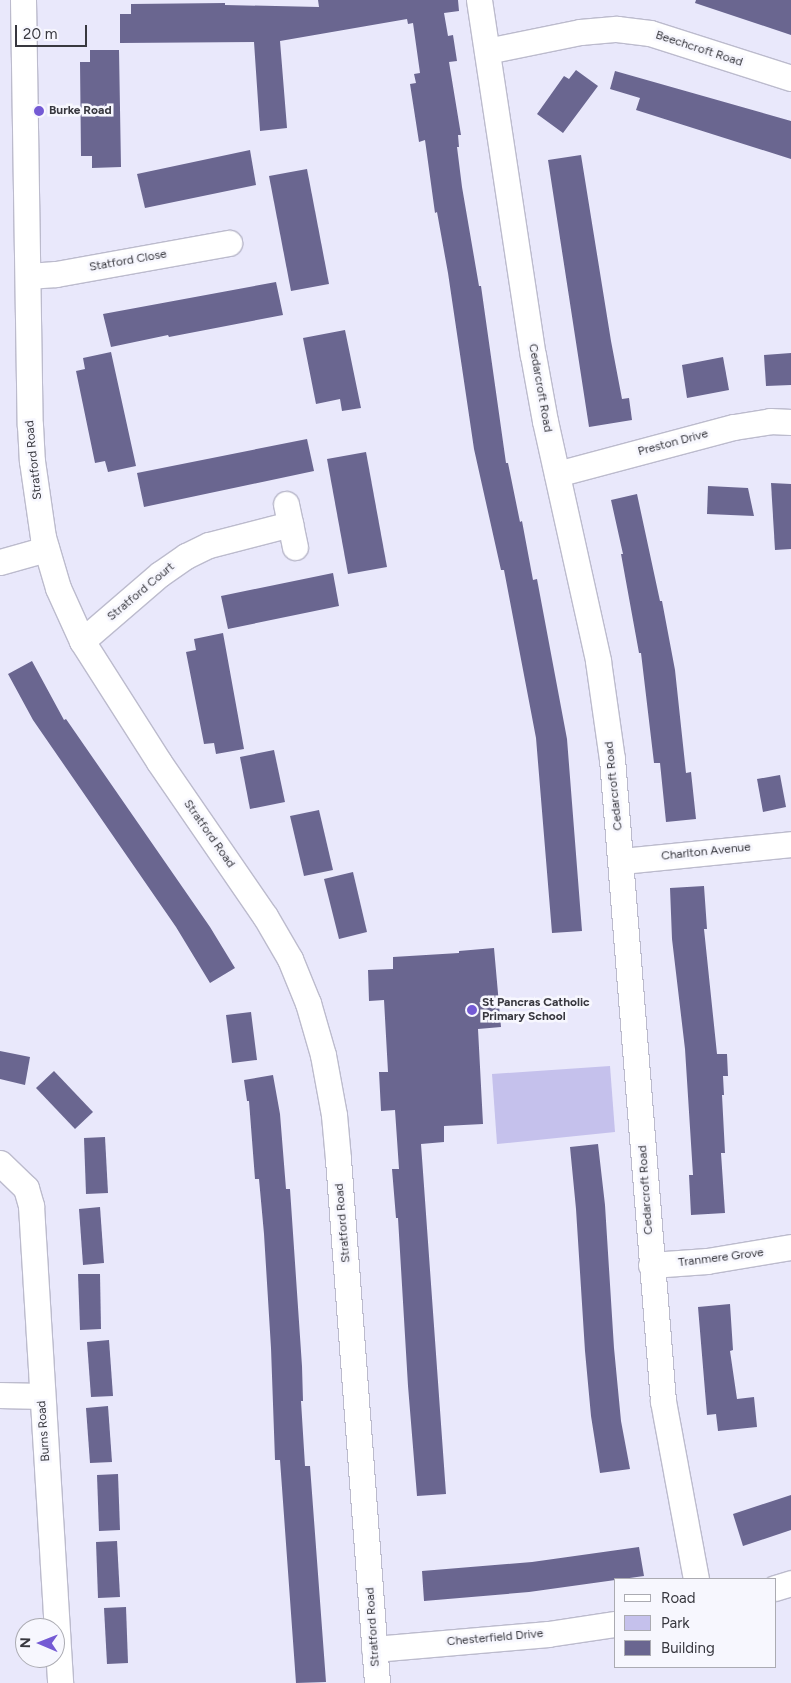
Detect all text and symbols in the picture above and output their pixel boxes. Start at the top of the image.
scale bar [18,15,90,47]
text: 20 m [23,25,57,43]
street label: Beechcroft Road [654,28,744,70]
place label: Burke Road [49,104,112,118]
marker: Burke Road [33,105,45,117]
street label: Statford Close [88,247,168,275]
street label: Cedarcroft Road [525,343,555,433]
street label: Stratford Road [23,420,45,500]
street label: Preston Drive [636,427,710,459]
street label: Stratford Court [105,560,177,624]
street label: Cedarcroft Road [602,741,626,831]
street label: Stratford Road [180,797,238,871]
street label: Charlton Avenue [661,840,751,864]
place label: St Pancras Catholic Primary School [482,996,590,1024]
marker: St Pancras Catholic Primary School [466,1004,478,1016]
street label: Cedarcroft Road [636,1145,656,1235]
street label: Stratford Road [332,1183,354,1263]
street label: Tranmere Grove [677,1246,765,1270]
street label: Burns Road [35,1400,53,1462]
legend [614,1578,776,1668]
street label: Stratford Road [363,1587,383,1667]
text: Road [661,1589,696,1607]
text: Park [661,1614,690,1632]
north arrow [15,1618,65,1668]
street label: Chesterfield Drive [446,1627,544,1649]
text: N [17,1637,34,1648]
text: Building [661,1639,715,1657]

